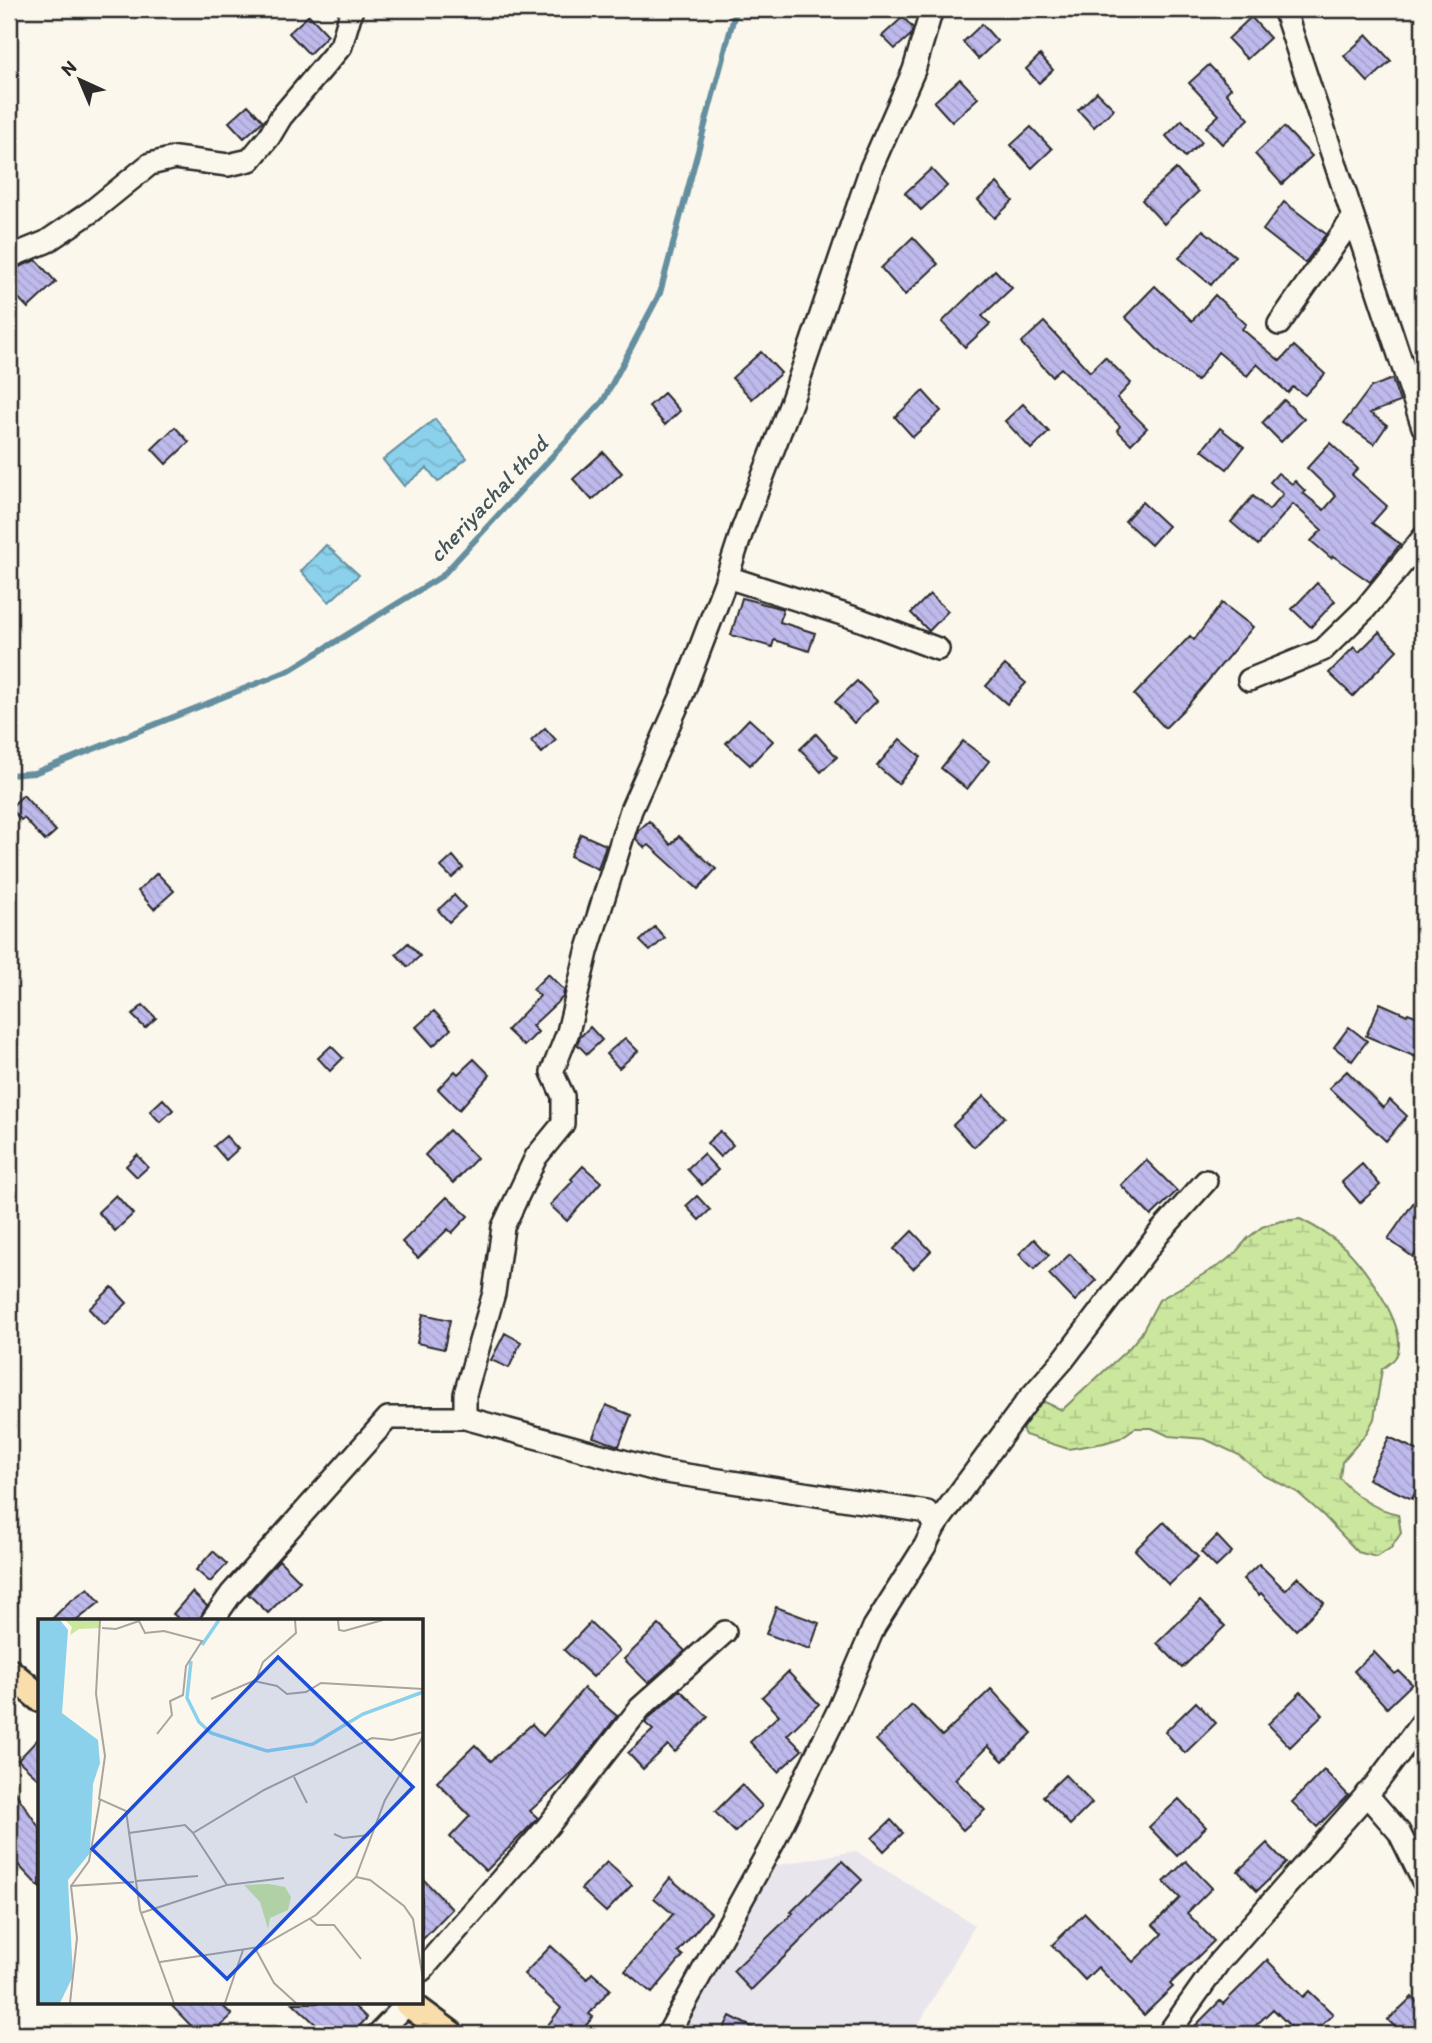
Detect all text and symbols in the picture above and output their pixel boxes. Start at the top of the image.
north arrow [46,46,116,116]
text: N [56,55,81,81]
water label: cheriyachal thod [422,428,555,568]
inset map [38,1619,424,2004]

